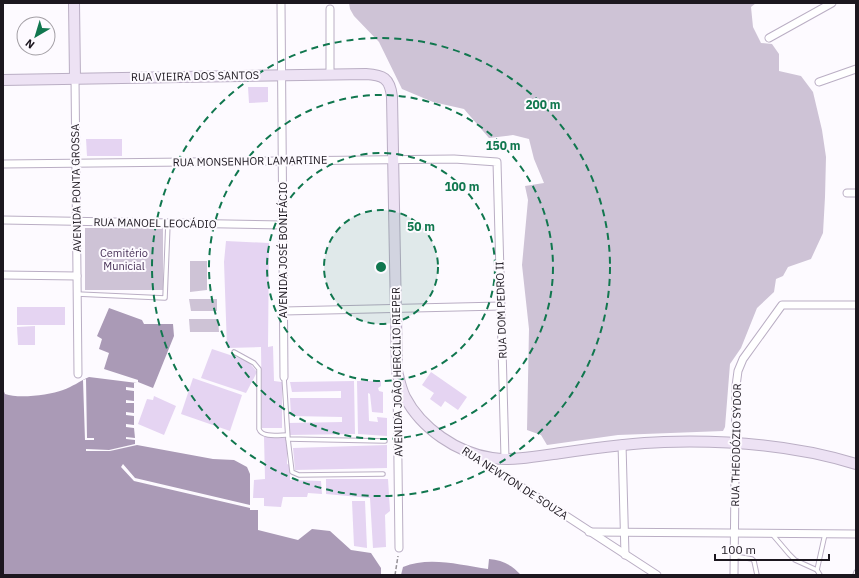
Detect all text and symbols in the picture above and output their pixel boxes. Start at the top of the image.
north arrow [16,16,56,56]
text: N [22,36,37,52]
street label: RUA VIEIRA DOS SANTOS [131,68,259,84]
text: 200 m [525,97,561,112]
street label: AVENIDA PONTA GROSSA [68,124,84,252]
text: 150 m [485,138,521,153]
street label: RUA MONSENHOR LAMARTINE [173,153,327,169]
text: 100 m [444,179,480,194]
street label: AVENIDA JOSÉ BONIFÁCIO [276,182,290,318]
street label: RUA MANOEL LEOCÁDIO [93,215,217,231]
text: 50 m [407,219,435,234]
park label: Cemitério Municial [100,246,148,273]
centre of rings [374,260,388,274]
street label: RUA DOM PEDRO II [492,261,510,359]
street label: AVENIDA JOÃO HERCÍLIO RIEPER [389,287,405,457]
street label: RUA THEODÓZIO SYDOR [728,383,744,507]
street label: RUA NEWTON DE SOUZA [459,443,571,523]
scale bar [715,536,829,562]
text: 100 m [721,542,756,557]

